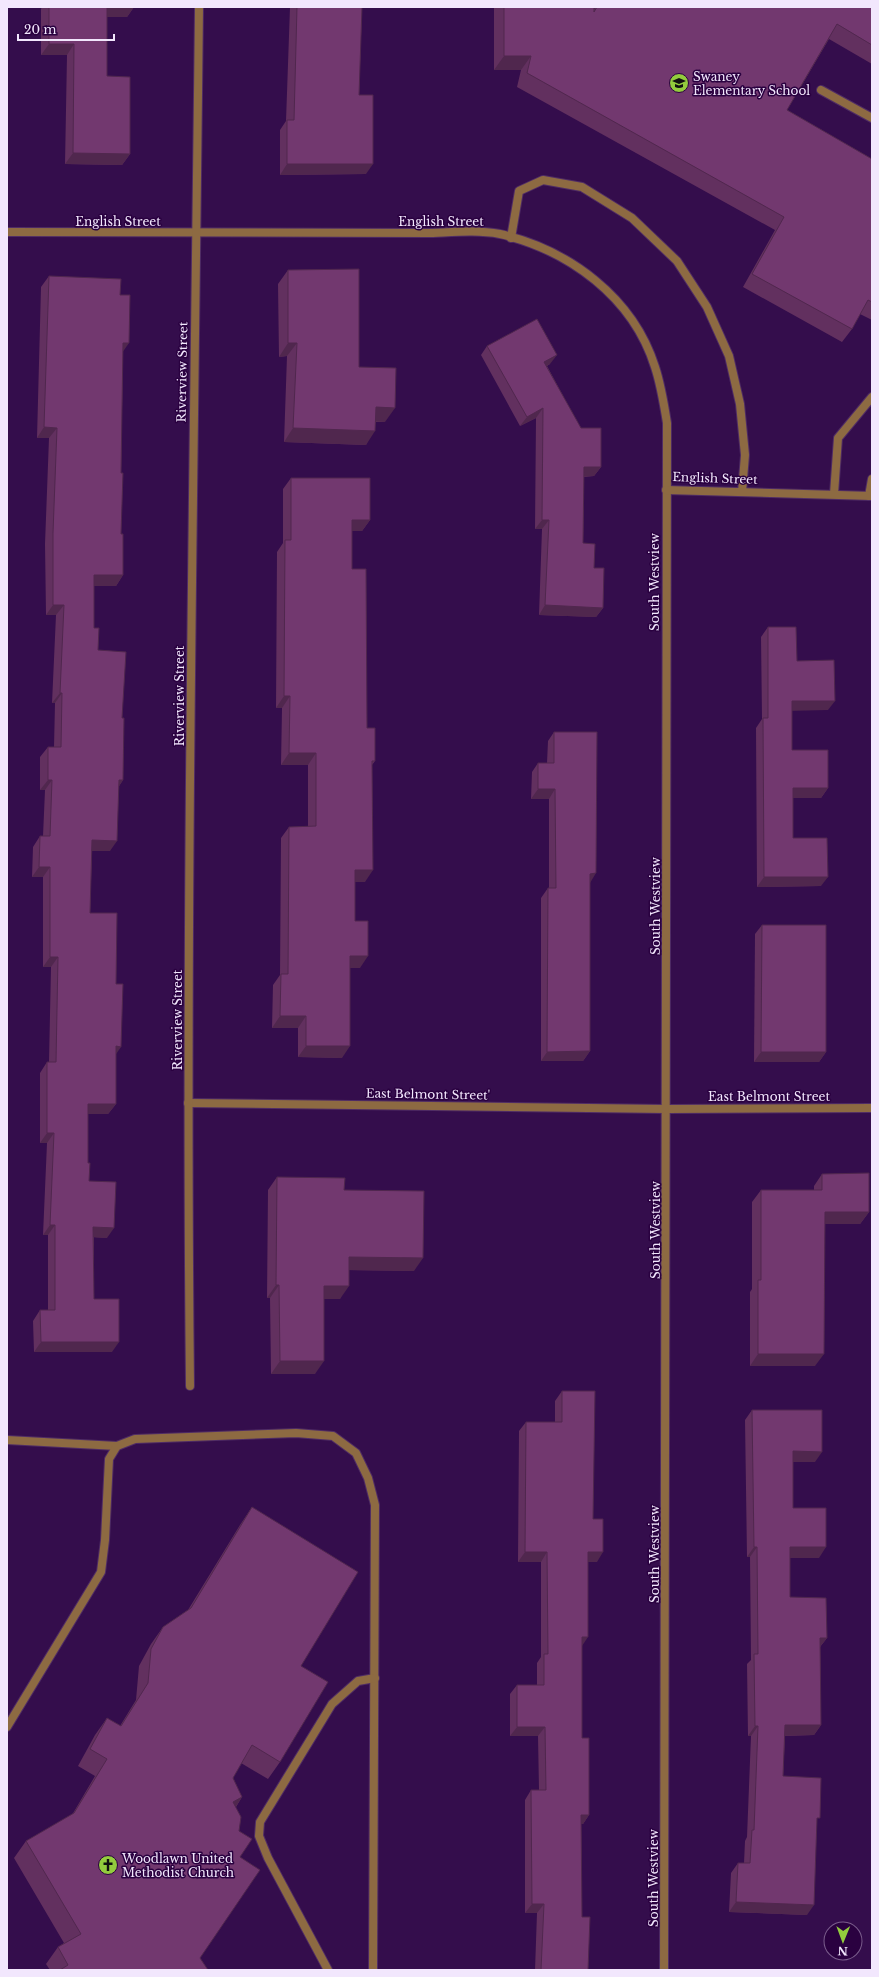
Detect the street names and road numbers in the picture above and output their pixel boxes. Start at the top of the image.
street label: English Street [75,214,161,229]
street label: English Street [398,214,484,229]
street label: Riverview Street [174,321,190,422]
street label: English Street [672,469,758,487]
street label: South Westview [647,532,662,631]
street label: Riverview Street [172,645,187,746]
street label: South Westview [648,856,663,955]
street label: Riverview Street [170,969,185,1070]
street label: East Belmont Street' [366,1085,490,1103]
street label: East Belmont Street [708,1089,830,1104]
street label: South Westview [648,1180,663,1279]
street label: South Westview [647,1504,662,1603]
street label: South Westview [646,1828,661,1927]

